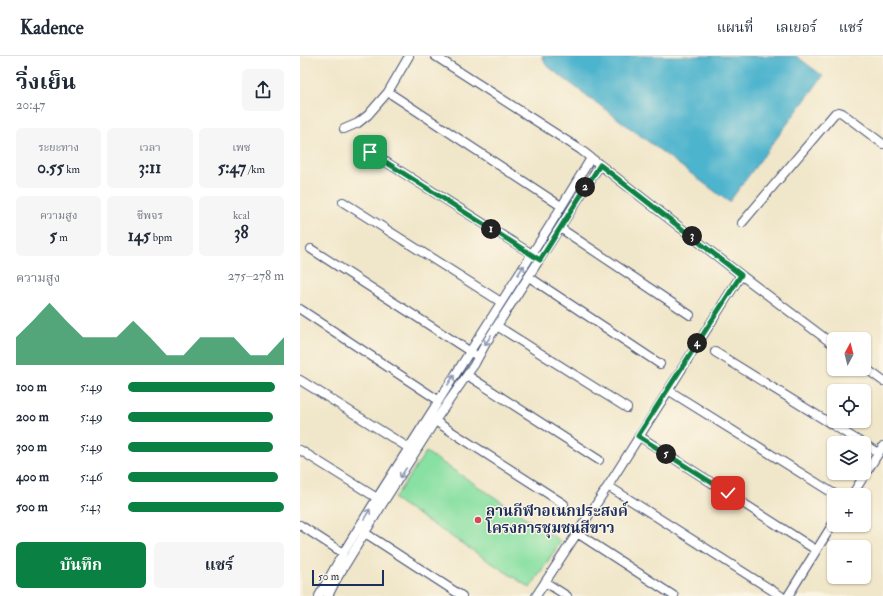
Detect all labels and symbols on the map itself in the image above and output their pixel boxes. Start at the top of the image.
pin [353,135,387,169]
pin: 2 [575,177,595,197]
pin: 1 [481,219,501,239]
pin: 3 [682,226,702,246]
one-way arrow [517,265,525,276]
north arrow [827,332,871,376]
pin: 4 [687,333,707,353]
one-way arrow [484,334,492,346]
one-way arrow [447,375,455,386]
pin: 5 [656,444,676,464]
one-way arrow [399,467,407,478]
pin [711,476,745,510]
place label: ลานกีฬาอเนกประสงค์ โครงการชุมชนสีขาว [485,501,629,539]
one-way arrow [363,508,371,520]
marker: ลานกีฬาอเนกประสงค์ โครงการชุมชนสีขาว [473,515,483,525]
scale bar [312,568,384,587]

